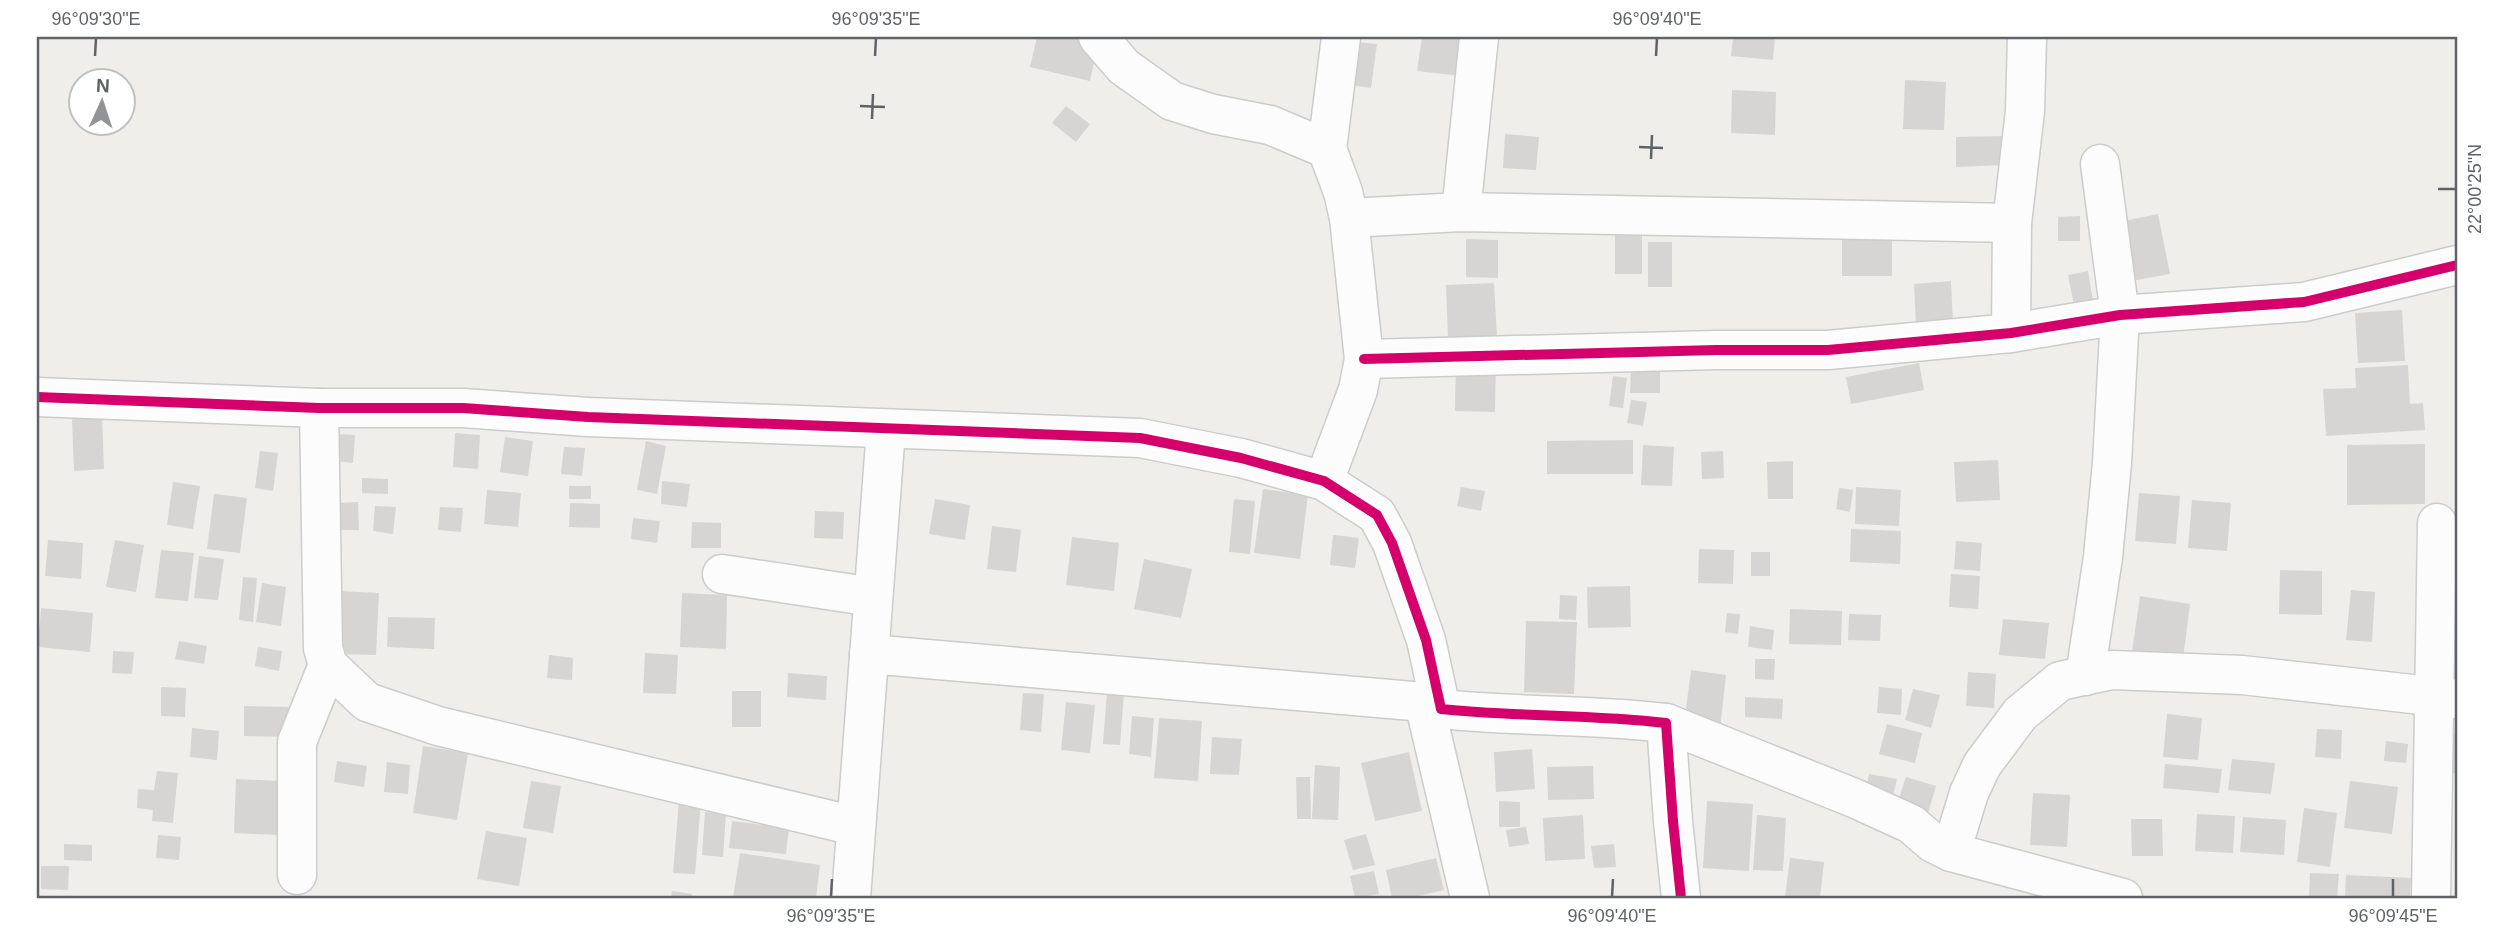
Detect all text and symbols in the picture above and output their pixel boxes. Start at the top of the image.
text: 96°09'30"E [51,9,141,29]
text: 96°09'35"E [831,9,921,29]
text: 96°09'40"E [1612,9,1702,29]
north arrow [66,66,136,136]
text: N [95,75,110,96]
text: 22°00'25"N [2465,144,2485,234]
text: 96°09'35"E [786,906,876,926]
text: 96°09'40"E [1567,906,1657,926]
text: 96°09'45"E [2348,906,2438,926]

